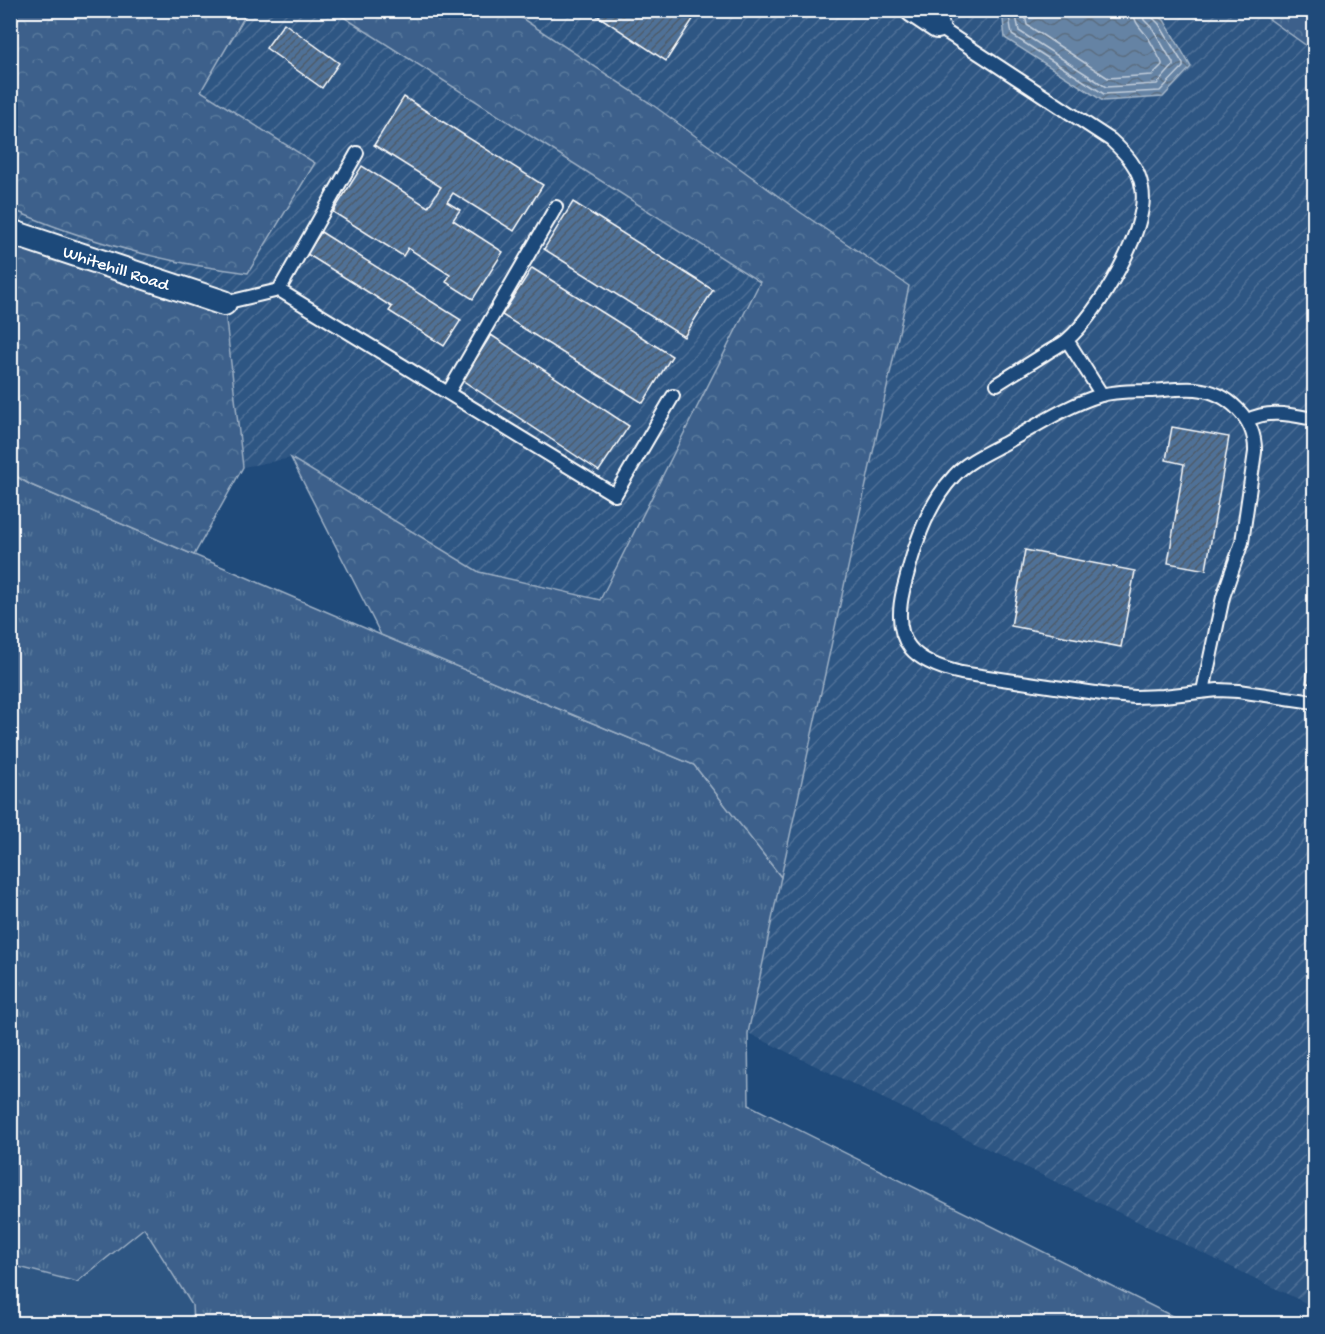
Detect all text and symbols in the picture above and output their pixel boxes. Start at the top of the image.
street label: Whitehill Road [60,242,173,297]

